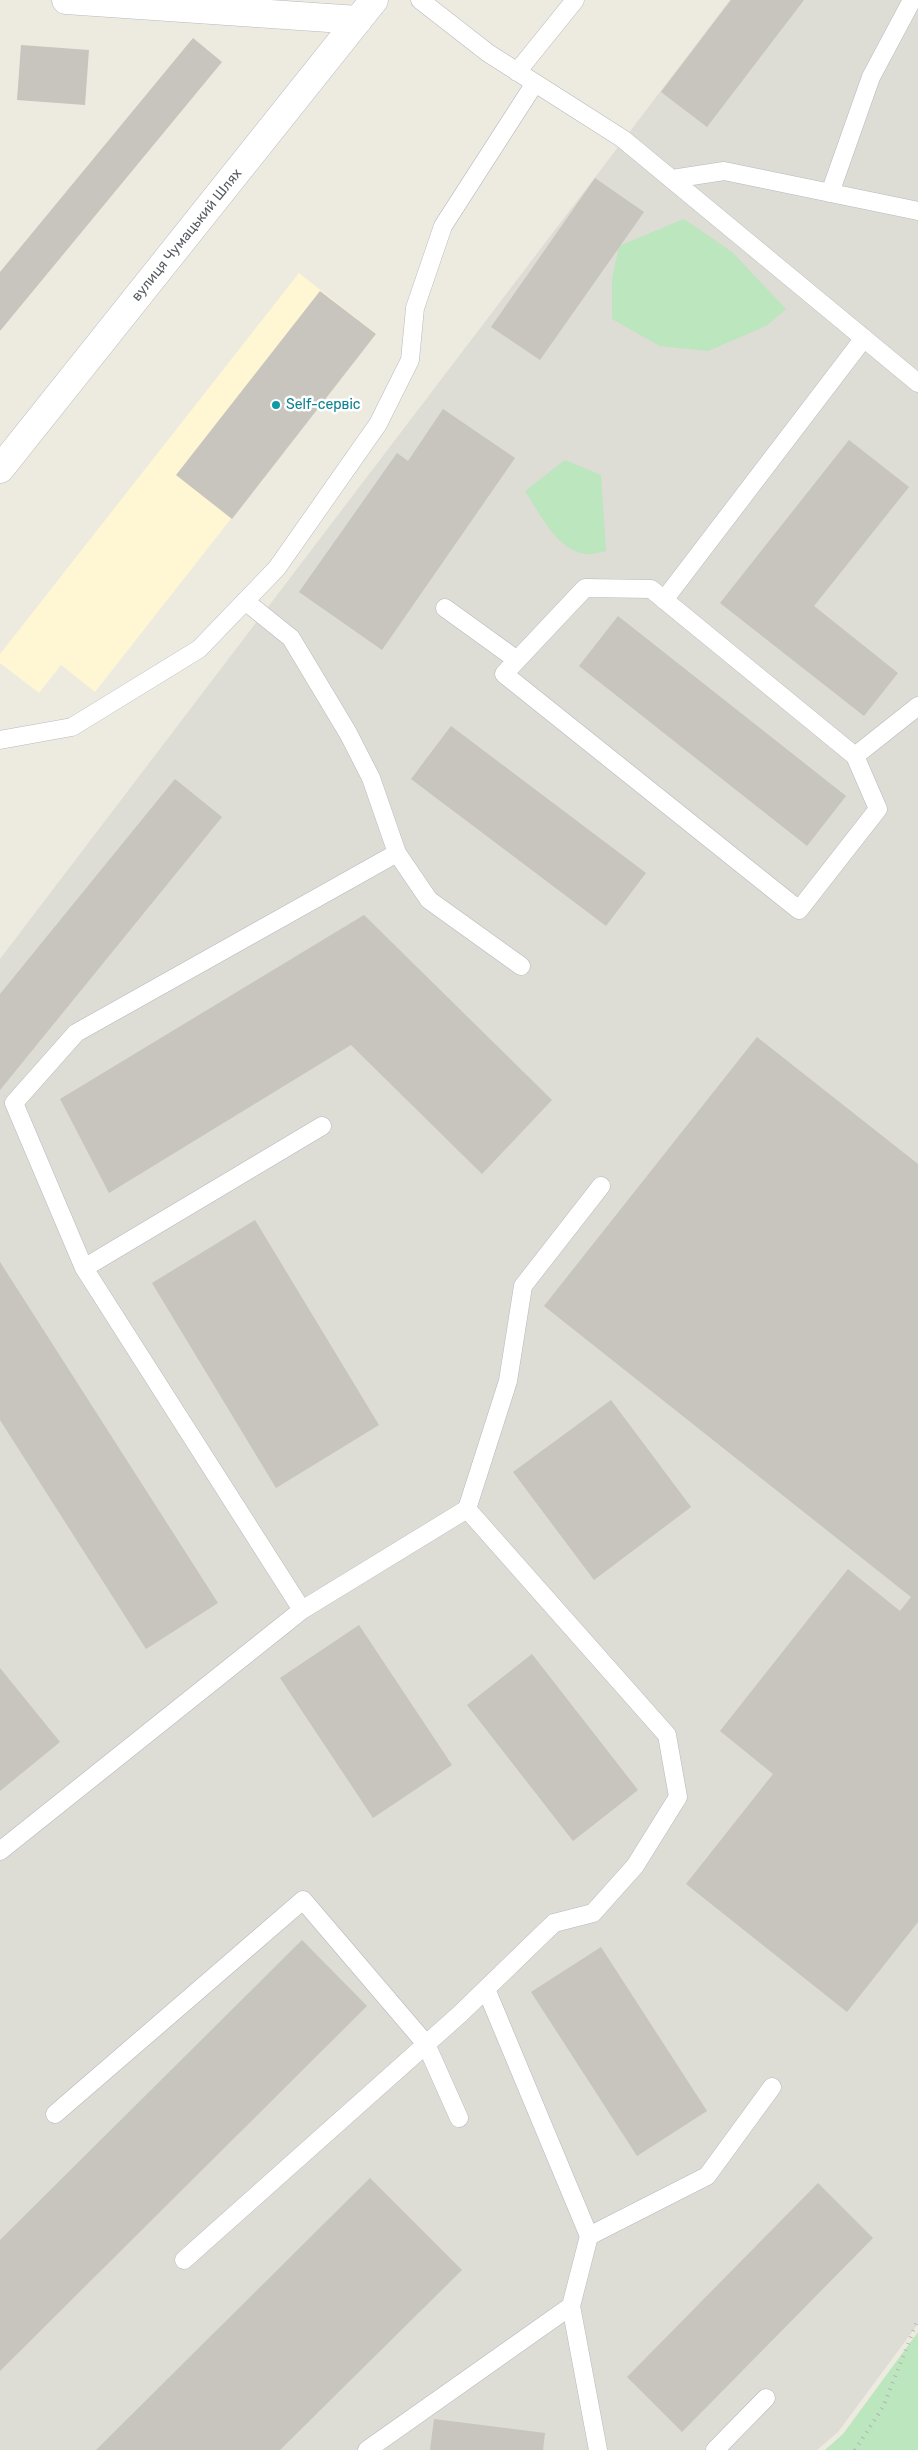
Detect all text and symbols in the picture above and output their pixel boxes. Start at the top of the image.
street label: вулиця Чумацький Шлях [128,165,246,305]
place label: Self-сервіс [286,397,361,413]
marker: Self-сервіс [270,399,282,411]

